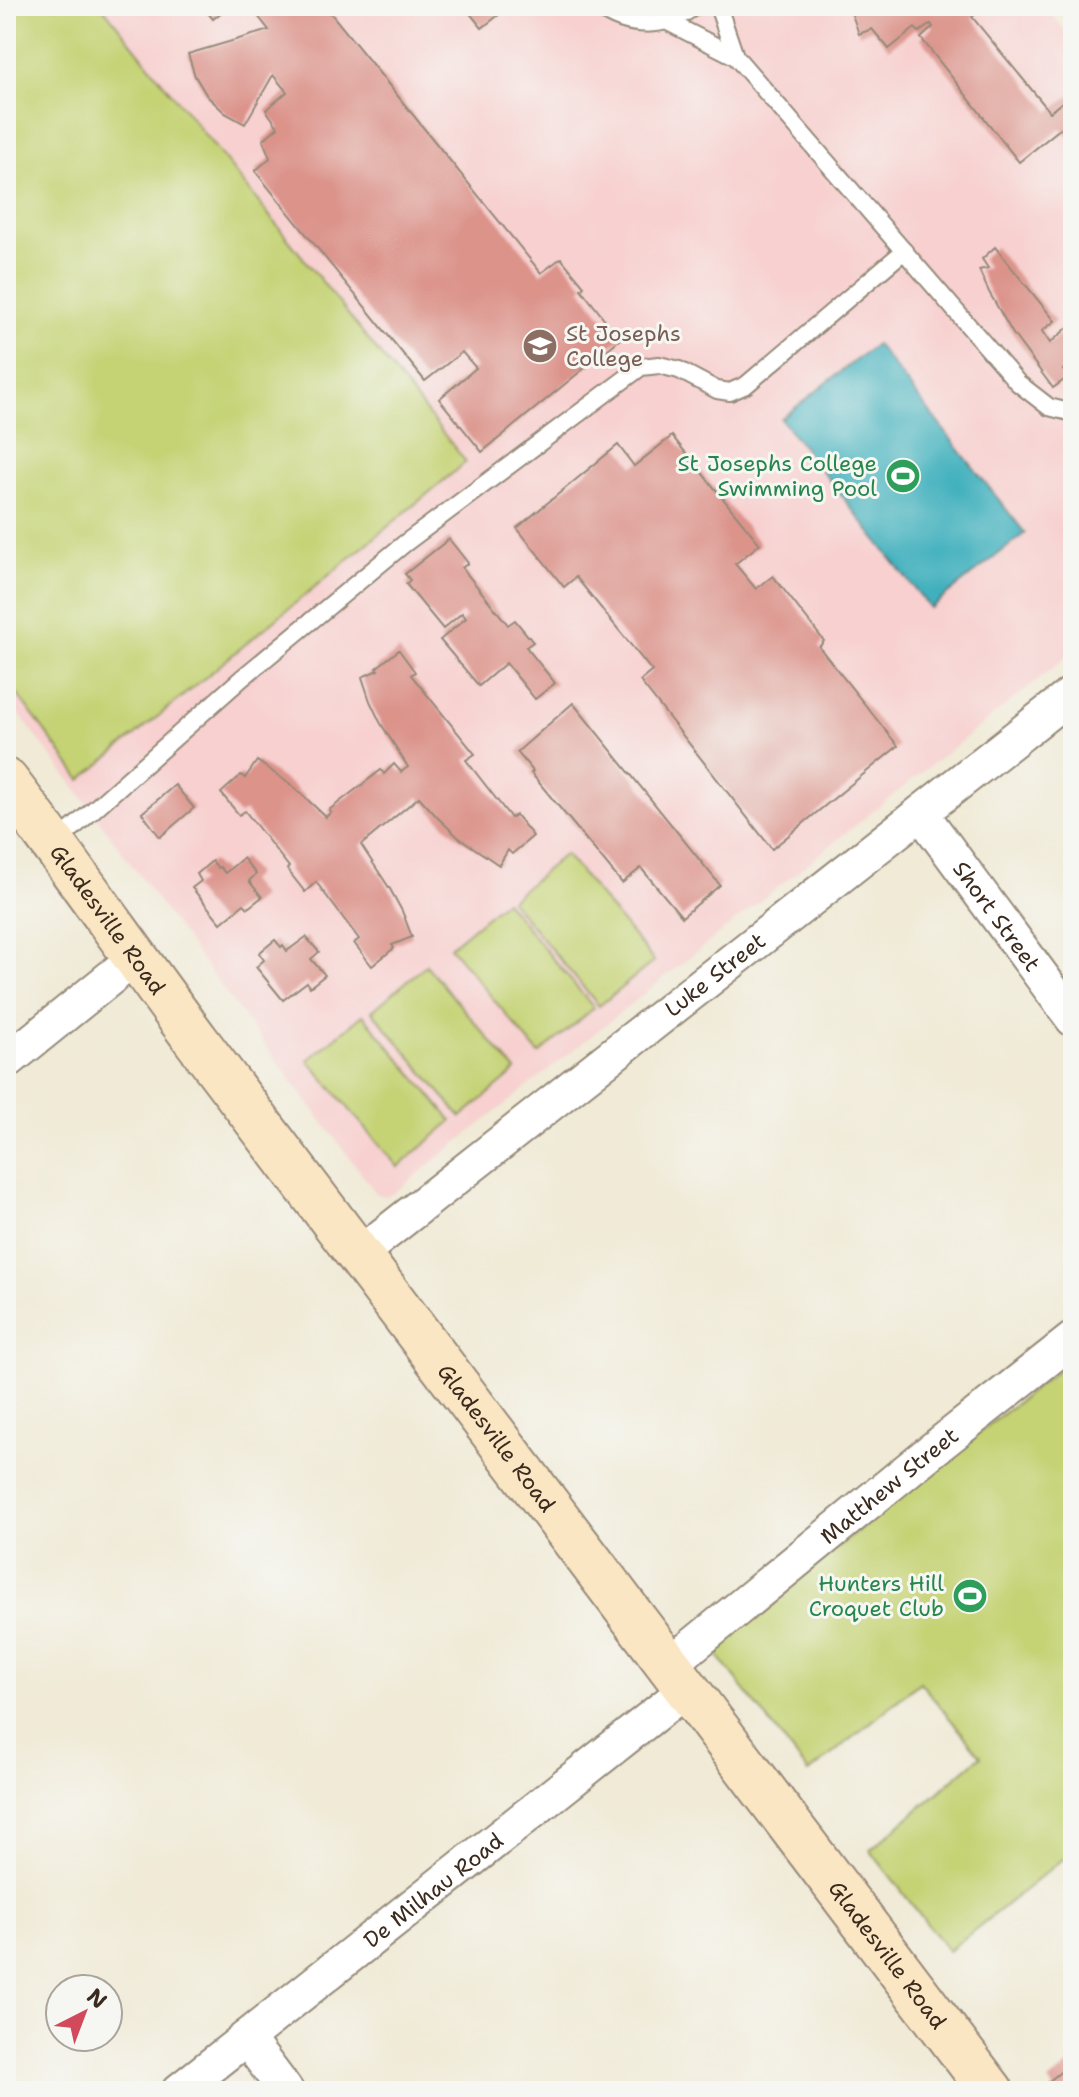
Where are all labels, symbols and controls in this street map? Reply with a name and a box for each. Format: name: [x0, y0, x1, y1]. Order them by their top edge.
place label: St Josephs College: [566, 319, 681, 373]
school or university icon: St Josephs College: [521, 327, 559, 365]
place label: St Josephs College Swimming Pool: [677, 449, 877, 503]
sports icon: St Josephs College Swimming Pool: [884, 457, 922, 495]
street label: Gladesville Road: [43, 839, 172, 1001]
street label: Short Street: [946, 855, 1047, 977]
street label: Luke Street: [659, 926, 772, 1023]
street label: Gladesville Road: [431, 1358, 562, 1518]
street label: Matthew Street: [814, 1421, 964, 1551]
place label: Hunters Hill Croquet Club: [809, 1569, 944, 1623]
sports icon: Hunters Hill Croquet Club: [951, 1577, 989, 1615]
street label: De Milhau Road: [358, 1826, 509, 1955]
street label: Gladesville Road: [822, 1875, 953, 2035]
north arrow: [44, 1973, 124, 2053]
text: N: [81, 1982, 113, 2015]

